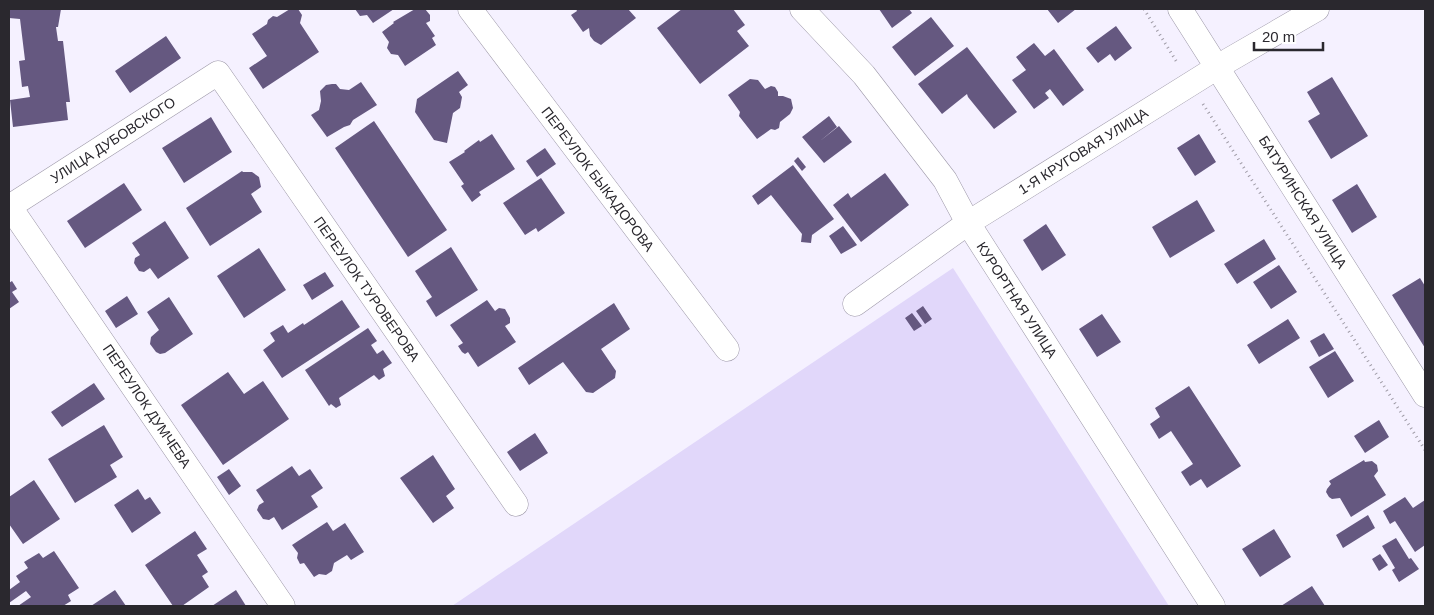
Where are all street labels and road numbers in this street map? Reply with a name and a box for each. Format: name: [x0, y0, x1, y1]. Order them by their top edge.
street label: УЛИЦА ДУБОВСКОГО: [48, 94, 178, 186]
street label: ПЕРЕУЛОК БЫКАДОРОВА: [538, 104, 658, 255]
street label: 1-Я КРУГОВАЯ УЛИЦА: [1015, 104, 1151, 197]
street label: БАТУРИНСКАЯ УЛИЦА: [1256, 133, 1351, 272]
street label: ПЕРЕУЛОК ТУРОВЕРОВА: [311, 214, 423, 365]
street label: КУРОРТНАЯ УЛИЦА: [973, 239, 1061, 362]
street label: ПЕРЕУЛОК ДУМЧЕВА: [100, 341, 195, 471]

